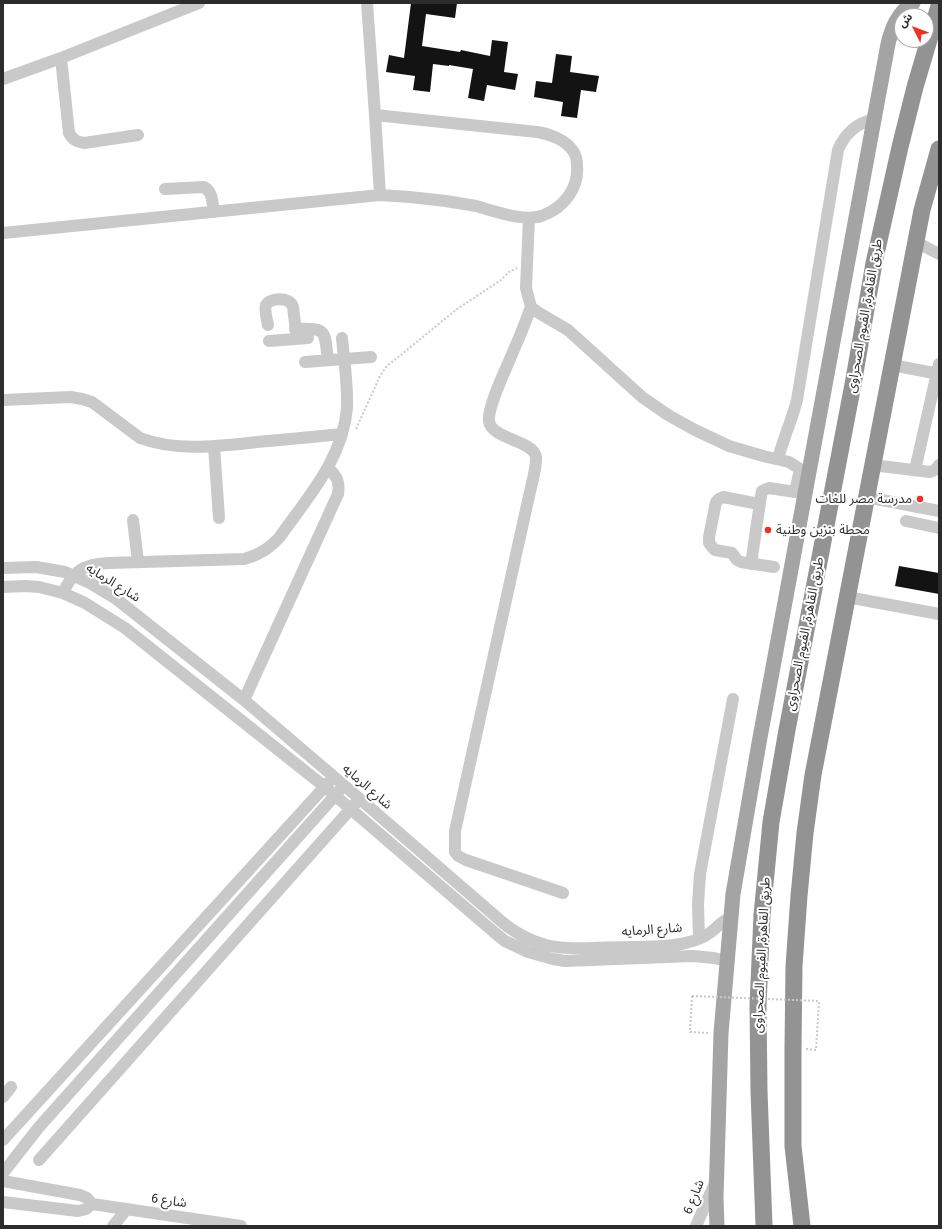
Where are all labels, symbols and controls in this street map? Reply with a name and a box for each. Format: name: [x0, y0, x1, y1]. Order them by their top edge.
north arrow: [894, 8, 934, 48]
text: ش: [896, 10, 915, 30]
street label: طريق القاهرة, الفيوم الصحراوى: [844, 238, 886, 394]
place label: مدرسة مصر للغات: [815, 491, 912, 507]
marker: مدرسة مصر للغات: [915, 494, 925, 504]
place label: محطة بنزين وطنية: [776, 522, 870, 538]
marker: محطة بنزين وطنية: [763, 525, 773, 535]
street label: طريق القاهرة, الفيوم الصحراوى: [782, 556, 828, 712]
street label: شارع الرمايه: [83, 560, 143, 606]
street label: شارع الرمايه: [339, 761, 395, 813]
street label: طريق القاهرة, الفيوم الصحراوى: [750, 877, 774, 1033]
street label: شارع الرمايه: [621, 920, 683, 940]
street label: شارع 6: [680, 1178, 708, 1216]
street label: شارع 6: [150, 1191, 188, 1211]

